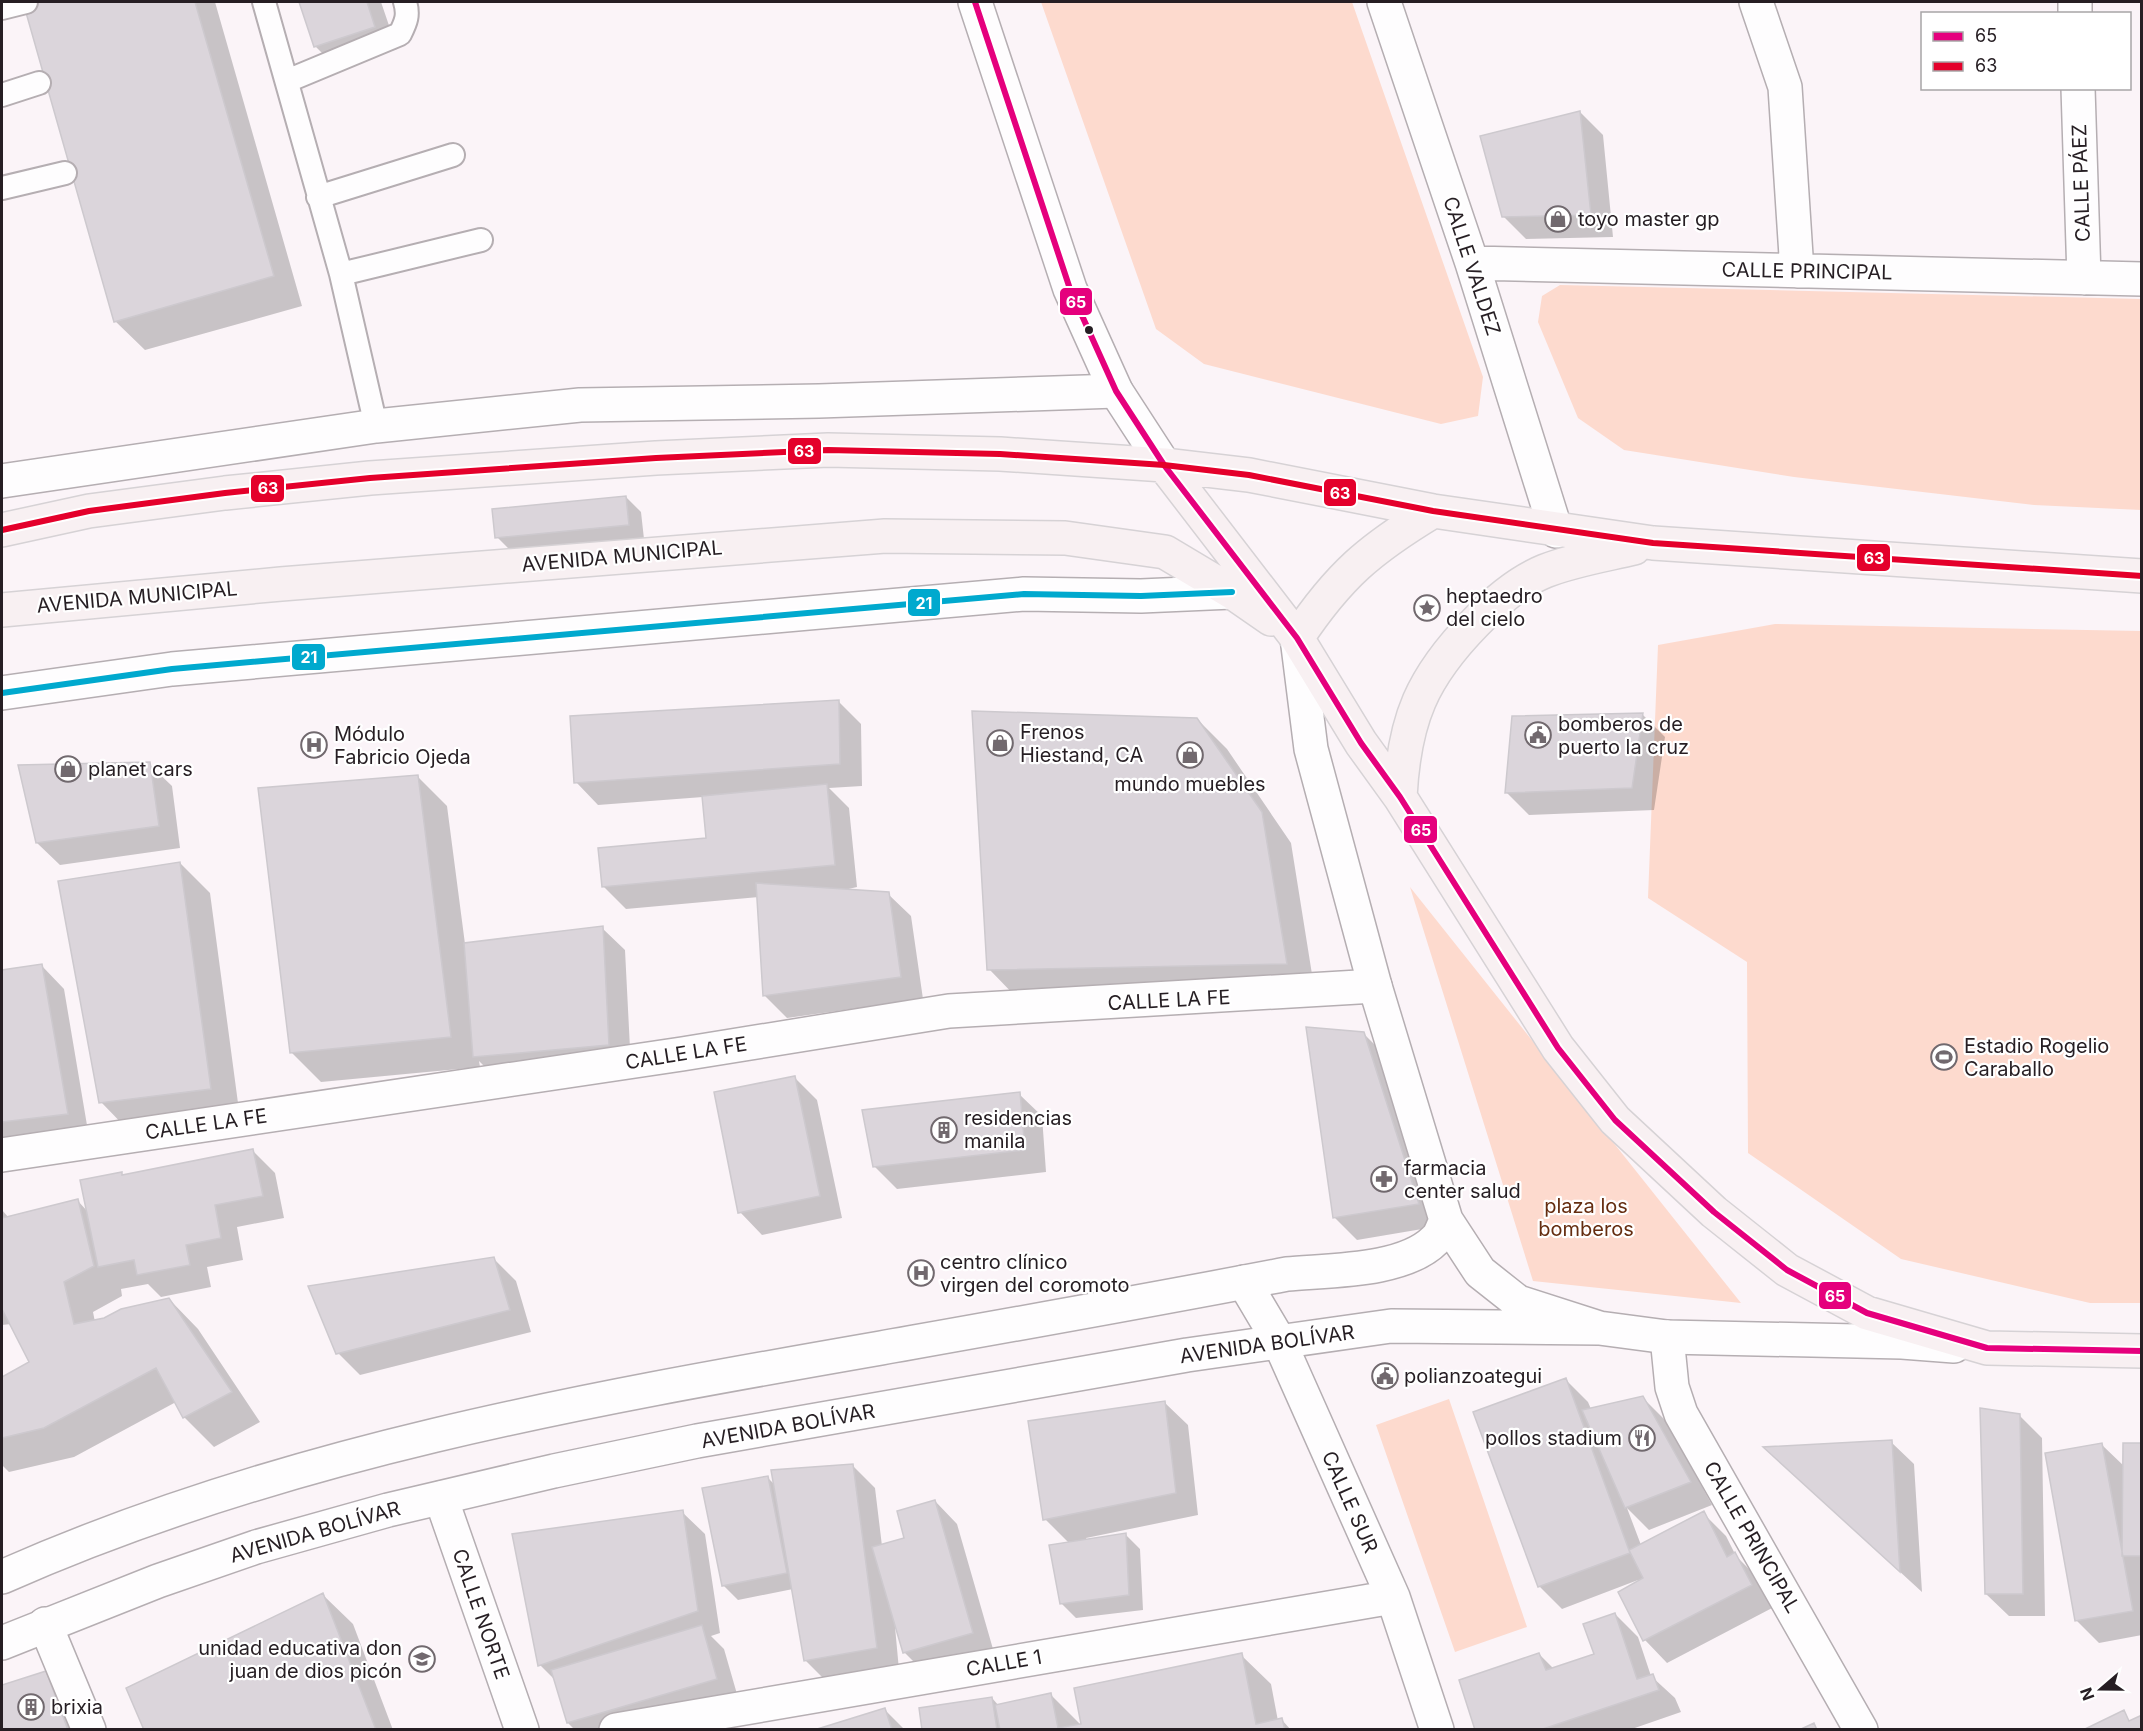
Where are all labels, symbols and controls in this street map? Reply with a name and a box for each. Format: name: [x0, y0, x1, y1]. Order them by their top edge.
legend: [1921, 12, 2131, 90]
text: 65: [1975, 25, 1997, 46]
text: 63: [1975, 55, 1997, 76]
street label: CALLE PÁEZ: [2066, 124, 2095, 242]
street label: CALLE VALDEZ: [1438, 193, 1506, 339]
shop icon: toyo master gp: [1543, 204, 1573, 234]
place label: toyo master gp: [1578, 207, 1719, 231]
street label: CALLE PRINCIPAL: [1721, 258, 1893, 284]
line badge: 65: [1059, 287, 1093, 316]
text: 65: [1066, 292, 1086, 312]
unlabelled marker: [1083, 324, 1095, 336]
line badge: 63: [787, 437, 822, 465]
text: 63: [794, 441, 814, 461]
line badge: 63: [250, 474, 285, 503]
text: 63: [258, 478, 278, 498]
line badge: 63: [1323, 478, 1357, 507]
text: 63: [1330, 483, 1350, 503]
street label: AVENIDA MUNICIPAL: [521, 535, 723, 577]
line badge: 63: [1856, 543, 1891, 572]
text: 63: [1864, 548, 1884, 568]
street label: AVENIDA MUNICIPAL: [36, 576, 238, 618]
place label: heptaedro del cielo: [1446, 584, 1543, 631]
line badge: 21: [907, 588, 941, 617]
text: 21: [916, 593, 932, 613]
place icon: heptaedro del cielo: [1412, 593, 1442, 623]
line badge: 21: [291, 643, 326, 671]
text: 21: [301, 647, 317, 667]
place label: bomberos de puerto la cruz: [1558, 712, 1689, 759]
place label: Frenos Hiestand, CA: [1020, 720, 1143, 767]
public building icon: bomberos de puerto la cruz: [1523, 720, 1553, 750]
place label: Módulo Fabricio Ojeda: [334, 722, 471, 769]
shop icon: Frenos Hiestand, CA: [985, 728, 1015, 758]
hospital icon: Módulo Fabricio Ojeda: [299, 730, 329, 760]
shop icon: mundo muebles: [1175, 740, 1205, 770]
shop icon: planet cars: [53, 754, 83, 784]
place label: planet cars: [88, 757, 193, 781]
place label: mundo muebles: [1114, 772, 1266, 796]
line badge: 65: [1403, 815, 1438, 844]
text: 65: [1411, 820, 1431, 840]
street label: CALLE LA FE: [1107, 985, 1231, 1015]
street label: CALLE LA FE: [623, 1032, 749, 1074]
place label: Estadio Rogelio Caraballo: [1964, 1034, 2109, 1081]
sports icon: Estadio Rogelio Caraballo: [1929, 1042, 1959, 1072]
street label: CALLE LA FE: [144, 1104, 268, 1144]
place label: residencias manila: [964, 1106, 1072, 1153]
building icon: residencias manila: [929, 1115, 959, 1145]
place label: farmacia center salud: [1404, 1156, 1521, 1203]
pharmacy icon: farmacia center salud: [1369, 1164, 1399, 1194]
park label: plaza los bomberos: [1538, 1194, 1634, 1241]
place label: centro clínico virgen del coromoto: [940, 1250, 1129, 1297]
hospital icon: centro clínico virgen del coromoto: [906, 1258, 936, 1288]
line badge: 65: [1818, 1281, 1852, 1310]
text: 65: [1825, 1286, 1845, 1306]
street label: AVENIDA BOLÍVAR: [1178, 1319, 1356, 1368]
public building icon: polianzoategui: [1370, 1361, 1400, 1391]
place label: polianzoategui: [1404, 1364, 1542, 1388]
street label: AVENIDA BOLÍVAR: [699, 1398, 877, 1453]
restaurant icon: pollos stadium: [1627, 1423, 1657, 1453]
place label: pollos stadium: [1485, 1426, 1622, 1450]
street label: CALLE SUR: [1317, 1447, 1383, 1557]
street label: CALLE PRINCIPAL: [1699, 1457, 1805, 1617]
street label: AVENIDA BOLÍVAR: [227, 1495, 403, 1568]
street label: CALLE NORTE: [447, 1546, 515, 1682]
place label: unidad educativa don juan de dios picón: [198, 1636, 402, 1683]
school or university icon: unidad educativa don juan de dios picón: [407, 1644, 437, 1674]
street label: CALLE 1: [964, 1645, 1044, 1681]
north arrow: [2071, 1659, 2131, 1719]
text: N: [2075, 1685, 2098, 1703]
building icon: brixia: [16, 1692, 46, 1722]
place label: brixia: [51, 1695, 103, 1719]

